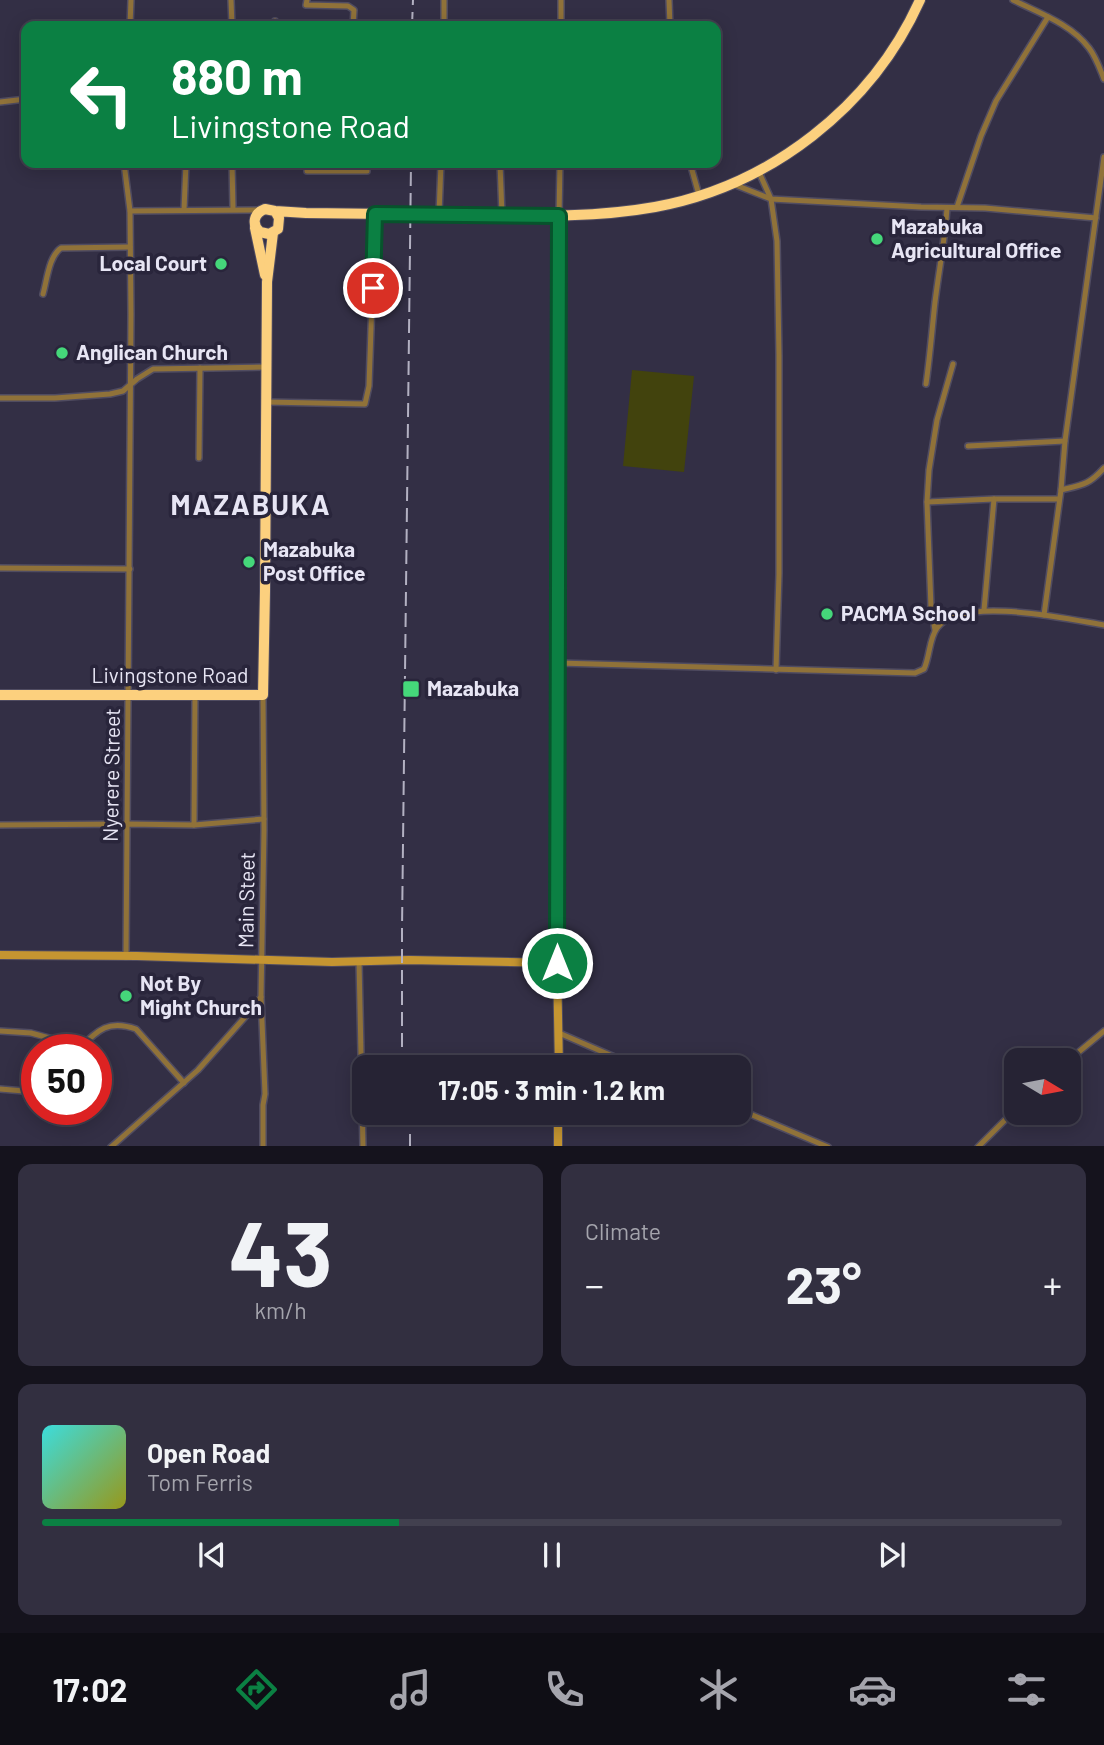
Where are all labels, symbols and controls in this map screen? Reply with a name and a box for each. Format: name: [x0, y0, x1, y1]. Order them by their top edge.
text: 880 m: [171, 46, 303, 105]
icon: left: [56, 49, 147, 140]
text: Livingstone Road: [171, 106, 410, 144]
place label: Mazabuka Agricultural Office: [891, 213, 1061, 262]
marker: Mazabuka Agricultural Office: [869, 231, 885, 247]
place label: Local Court: [100, 250, 207, 275]
marker: Local Court: [213, 256, 229, 272]
pin: [343, 258, 403, 318]
icon: arrive: [354, 269, 392, 307]
place label: Anglican Church: [76, 339, 228, 364]
marker: Anglican Church: [54, 345, 70, 361]
district label: MAZABUKA: [170, 487, 332, 521]
place label: Mazabuka Post Office: [263, 536, 365, 585]
marker: Mazabuka Post Office: [241, 554, 257, 570]
place label: PACMA School: [841, 600, 976, 625]
marker: PACMA School: [819, 606, 835, 622]
street label: Livingstone Road: [92, 662, 248, 687]
place label: Mazabuka: [427, 675, 519, 700]
marker: Mazabuka: [401, 679, 421, 699]
street label: Nyerere Street: [97, 708, 124, 842]
street label: Main Steet: [232, 852, 259, 948]
position arrow: [520, 926, 594, 1000]
place label: Not By Might Church: [140, 970, 262, 1019]
marker: Not By Might Church: [118, 988, 134, 1004]
speed limit sign: 50: [21, 1034, 112, 1125]
north arrow: [1004, 1048, 1082, 1125]
map controls: [1004, 1048, 1081, 1125]
text: 17:05 · 3 min · 1.2 km: [438, 1074, 665, 1105]
text: 43: [228, 1196, 333, 1305]
text: Climate: [585, 1217, 661, 1245]
text: 23°: [785, 1252, 862, 1314]
text: −: [585, 1261, 604, 1307]
text: +: [1043, 1261, 1062, 1307]
text: km/h: [254, 1296, 307, 1324]
text: Open Road: [147, 1437, 270, 1468]
text: Tom Ferris: [147, 1468, 253, 1496]
icon: previous: [193, 1536, 231, 1574]
icon: pause: [533, 1536, 571, 1574]
icon: next: [873, 1536, 911, 1574]
icon: directions: [232, 1665, 281, 1714]
icon: music: [386, 1665, 435, 1714]
icon: phone: [540, 1665, 589, 1714]
icon: climate: [694, 1665, 743, 1714]
icon: car: [848, 1665, 897, 1714]
icon: filters: [1002, 1665, 1051, 1714]
text: 17:02: [52, 1670, 128, 1708]

